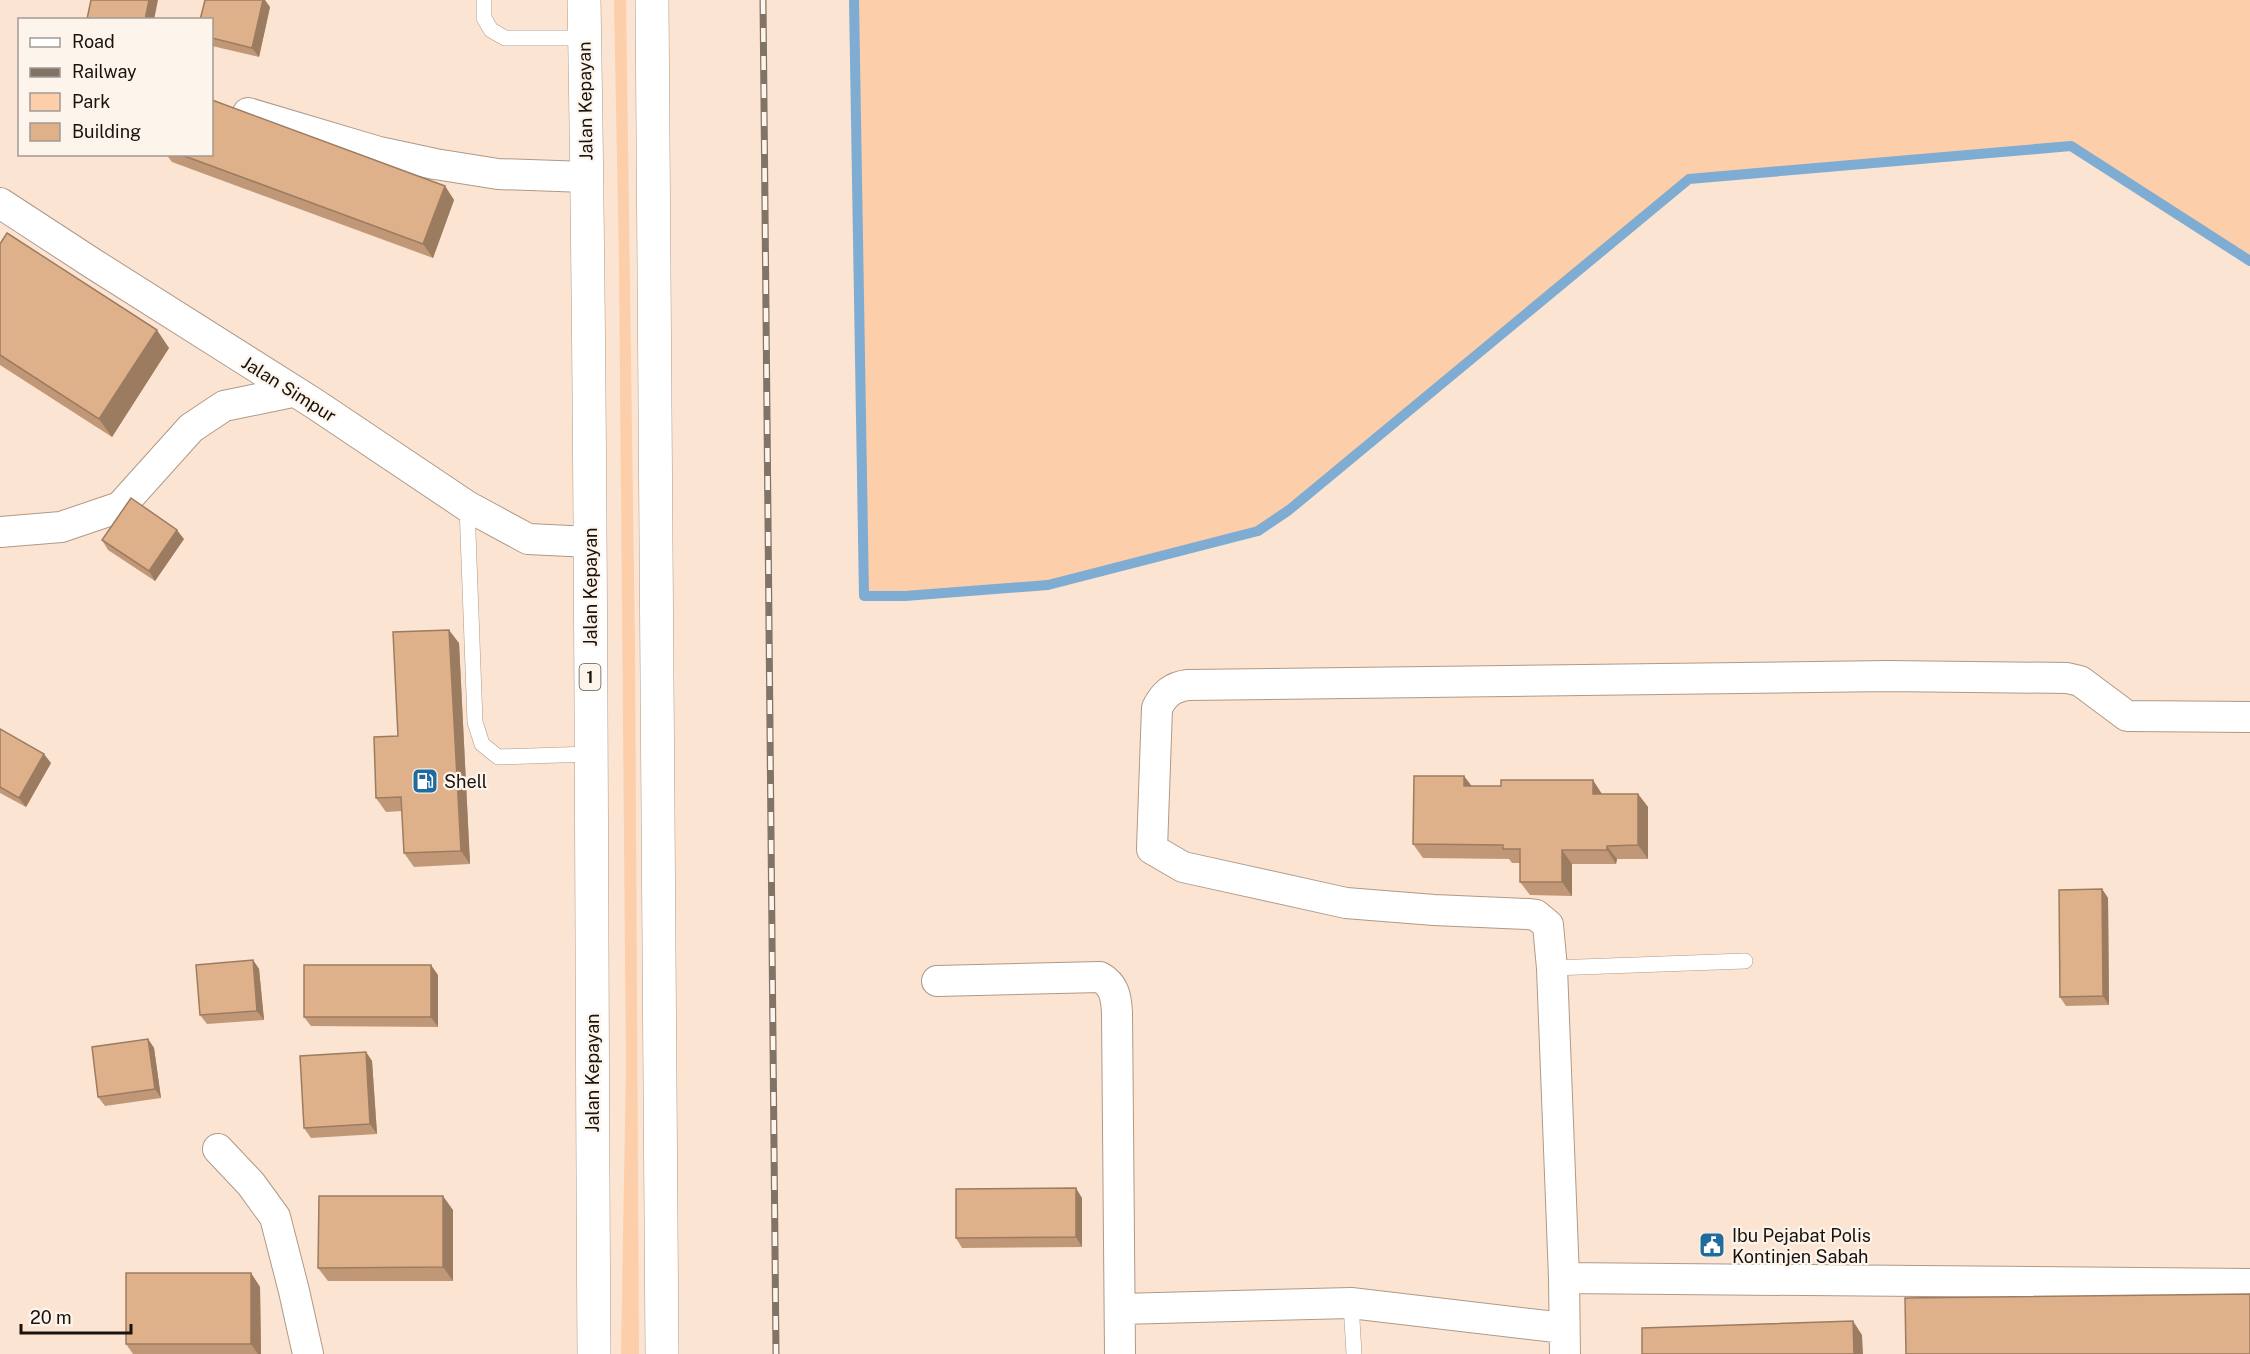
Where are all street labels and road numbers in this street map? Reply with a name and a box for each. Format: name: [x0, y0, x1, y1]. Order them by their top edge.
street label: Jalan Kepayan: [573, 41, 597, 161]
street label: Jalan Simpur: [238, 352, 340, 426]
street label: Jalan Kepayan: [580, 528, 601, 647]
road number: 1: [580, 664, 600, 690]
street label: Jalan Kepayan: [582, 1014, 603, 1133]

